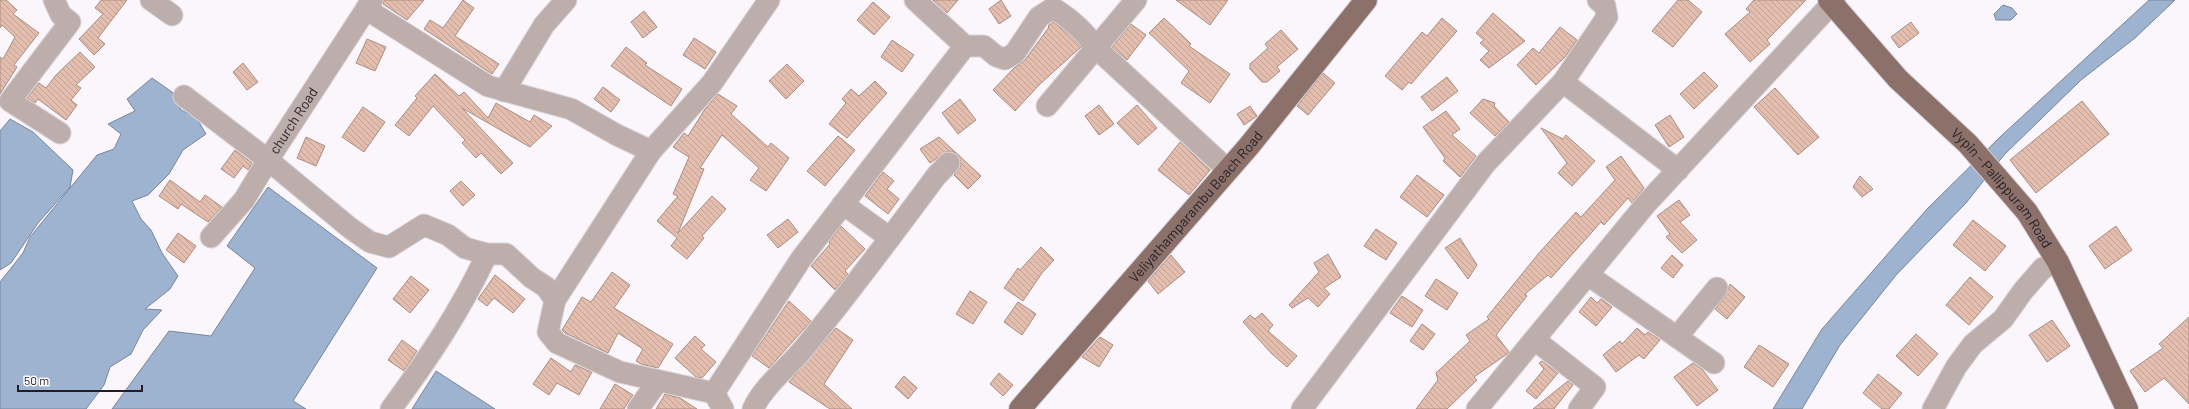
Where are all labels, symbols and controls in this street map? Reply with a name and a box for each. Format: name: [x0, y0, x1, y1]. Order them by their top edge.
street label: church Road: [265, 84, 321, 157]
street label: Vypin - Pallippuram Road: [1948, 124, 2056, 251]
street label: Veliyathamparambu Beach Road: [1125, 127, 1266, 286]
scale bar: [18, 367, 142, 393]
text: 50 m: [24, 373, 49, 387]

